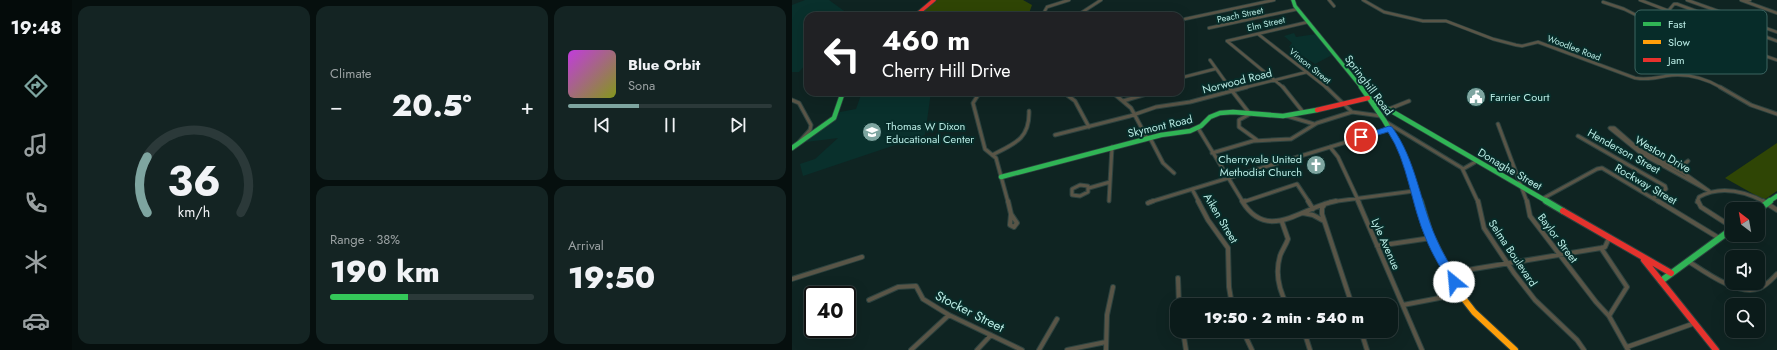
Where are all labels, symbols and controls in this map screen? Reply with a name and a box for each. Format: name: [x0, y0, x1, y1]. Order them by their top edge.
street label: Peach Street: [1216, 3, 1265, 26]
legend: [1635, 10, 1767, 74]
street label: Elm Street: [1246, 13, 1287, 34]
text: 19:48: [11, 15, 61, 41]
text: Fast: [1668, 16, 1686, 32]
text: 460 m: [882, 20, 970, 61]
icon: left: [816, 28, 868, 80]
street label: Woodlee Road: [1545, 31, 1603, 64]
text: Slow: [1668, 34, 1690, 50]
street label: Vinson Street: [1287, 45, 1335, 87]
street label: Springhill Road: [1341, 52, 1397, 118]
text: Jam: [1666, 52, 1685, 68]
text: Blue Orbit: [628, 54, 700, 76]
text: Cherry Hill Drive: [882, 58, 1011, 84]
text: Climate: [330, 64, 371, 83]
street label: Norwood Road: [1200, 65, 1274, 97]
icon: directions: [22, 72, 50, 100]
text: Sona: [628, 76, 655, 95]
text: 20.5°: [392, 84, 472, 127]
public building icon: Farrier Court: [1465, 86, 1487, 108]
place label: Farrier Court: [1490, 89, 1550, 105]
text: −: [330, 90, 343, 122]
text: +: [520, 90, 534, 122]
street label: Skymont Road: [1126, 111, 1194, 141]
icon: previous: [591, 114, 613, 136]
icon: pause: [659, 114, 681, 136]
icon: next: [727, 114, 749, 136]
place label: Thomas W Dixon Educational Center: [886, 118, 974, 147]
pin: [1344, 120, 1378, 154]
school or university icon: Thomas W Dixon Educational Center: [861, 121, 883, 143]
street label: Henderson Street: [1585, 124, 1664, 178]
icon: arrive: [1350, 126, 1372, 148]
icon: music: [22, 131, 50, 159]
street label: Weston Drive: [1632, 131, 1694, 177]
street label: Donaghe Street: [1475, 144, 1545, 194]
text: 36: [167, 151, 221, 212]
place label: Cherryvale United Methodist Church: [1218, 151, 1302, 180]
church icon: Cherryvale United Methodist Church: [1305, 154, 1327, 176]
street label: Rockway Street: [1612, 160, 1680, 208]
icon: phone: [22, 189, 50, 217]
street label: Aiken Street: [1200, 190, 1242, 246]
text: km/h: [178, 202, 210, 222]
north arrow: [1725, 202, 1765, 242]
map controls: [1725, 202, 1765, 338]
street label: Baylor Street: [1534, 210, 1582, 266]
street label: Lyle Avenue: [1368, 216, 1405, 273]
street label: Selma Boulevard: [1485, 216, 1541, 290]
text: Range · 38%: [330, 230, 400, 249]
text: Arrival: [568, 236, 604, 255]
icon: climate: [22, 248, 50, 276]
text: 190 km: [330, 250, 440, 293]
button: sound: [1725, 250, 1765, 290]
text: 19:50: [568, 256, 655, 299]
position arrow: [1433, 261, 1475, 303]
speed limit sign: 40: [804, 286, 856, 338]
street label: Stocker Street: [932, 286, 1008, 337]
button: search: [1725, 298, 1765, 338]
icon: car: [22, 307, 50, 335]
text: 19:50 · 2 min · 540 m: [1204, 307, 1364, 329]

